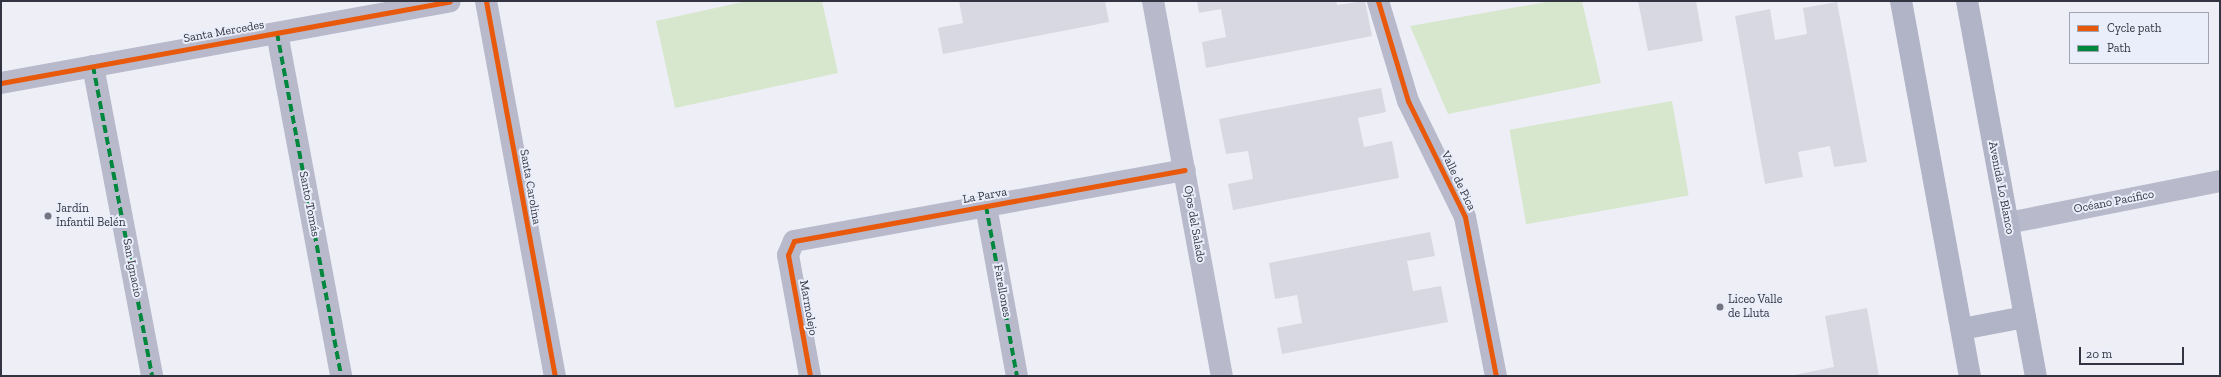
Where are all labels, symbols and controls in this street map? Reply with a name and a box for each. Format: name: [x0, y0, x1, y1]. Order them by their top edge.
legend: [2069, 12, 2209, 64]
street label: Santa Mercedes: [183, 18, 265, 46]
text: Cycle path: [2107, 21, 2161, 35]
text: Path: [2107, 41, 2131, 55]
street label: Avenida Lo Blanco: [1985, 140, 2017, 236]
street label: Santa Carolina: [516, 148, 544, 226]
street label: Valle de Pica: [1437, 149, 1479, 213]
street label: Santo Tomás: [296, 170, 322, 238]
street label: Ojos del Salado: [1180, 184, 1208, 264]
street label: La Parva: [962, 185, 1008, 207]
street label: Océano Pacífico: [2073, 187, 2155, 217]
place label: Jardín Infantil Belén: [56, 202, 126, 230]
marker: Jardín Infantil Belén: [43, 211, 53, 221]
street label: San Ignacio: [119, 237, 145, 299]
street label: Farellones: [990, 263, 1014, 319]
street label: Marmolejo: [796, 279, 820, 337]
place label: Liceo Valle de Lluta: [1728, 293, 1783, 321]
marker: Liceo Valle de Lluta: [1715, 302, 1725, 312]
scale bar: [2081, 339, 2186, 365]
text: 20 m: [2086, 347, 2112, 361]

